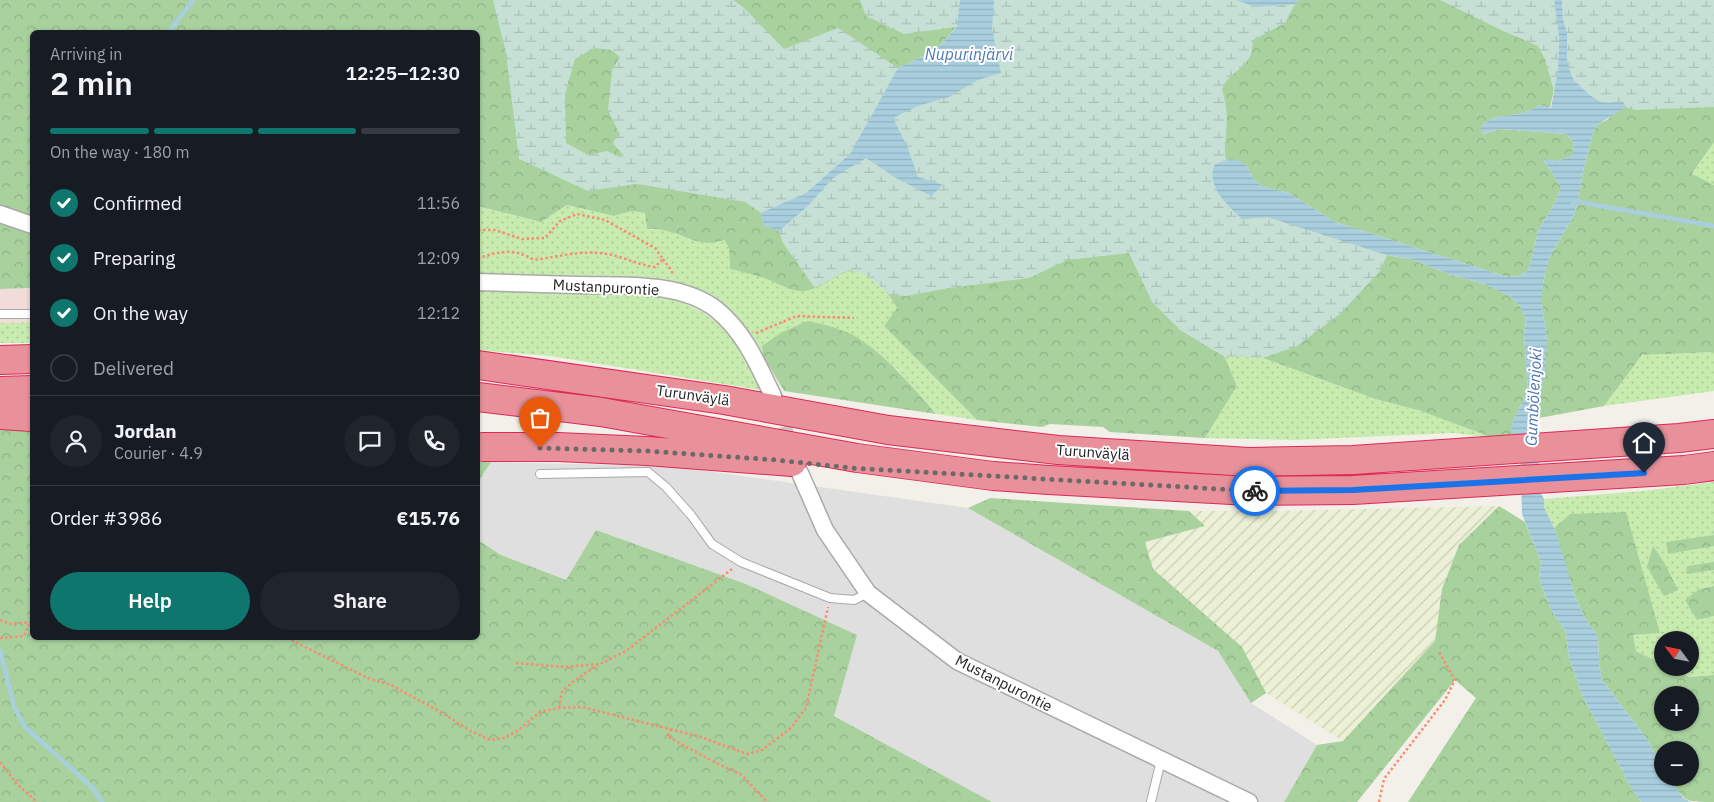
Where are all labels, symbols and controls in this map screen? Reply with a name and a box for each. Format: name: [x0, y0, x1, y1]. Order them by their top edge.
text: Arriving in: [50, 44, 122, 64]
water label: Nupurinjärvi: [925, 44, 1014, 64]
text: 12:25–12:30: [346, 61, 460, 85]
text: 2 min: [50, 62, 133, 104]
text: On the way · 180 m: [50, 142, 189, 162]
icon: check: [50, 189, 78, 217]
text: Confirmed: [93, 191, 182, 215]
text: 11:56: [417, 193, 460, 213]
icon: check: [50, 244, 78, 272]
text: Preparing: [93, 246, 175, 270]
text: 12:09: [417, 248, 460, 268]
street label: Mustanpurontie: [552, 275, 660, 299]
icon: check: [50, 299, 78, 327]
text: On the way: [93, 301, 188, 325]
text: 12:12: [417, 303, 460, 323]
water label: Gumbölenjoki: [1520, 347, 1546, 446]
text: Delivered: [93, 356, 174, 380]
street label: Turunväylä: [655, 380, 731, 410]
pin: [519, 397, 561, 448]
icon: bag: [526, 404, 554, 432]
button: person: [50, 415, 102, 467]
button: chat: [344, 415, 396, 467]
button: phone: [408, 415, 460, 467]
text: Jordan: [114, 419, 177, 443]
pin: [1623, 422, 1665, 473]
icon: home: [1630, 429, 1658, 457]
street label: Turunväylä: [1056, 440, 1130, 464]
text: Courier · 4.9: [114, 443, 203, 463]
courier: [1230, 466, 1280, 516]
icon: bike: [1241, 477, 1269, 505]
text: Order #3986: [50, 506, 162, 530]
text: €15.76: [397, 506, 460, 530]
button: Help: [50, 572, 250, 630]
button: Share: [260, 572, 460, 630]
north arrow: [1654, 631, 1699, 676]
map controls: [1654, 631, 1699, 786]
street label: Mustanpurontie: [952, 650, 1056, 716]
button: +: [1654, 686, 1699, 731]
button: −: [1654, 741, 1699, 786]

